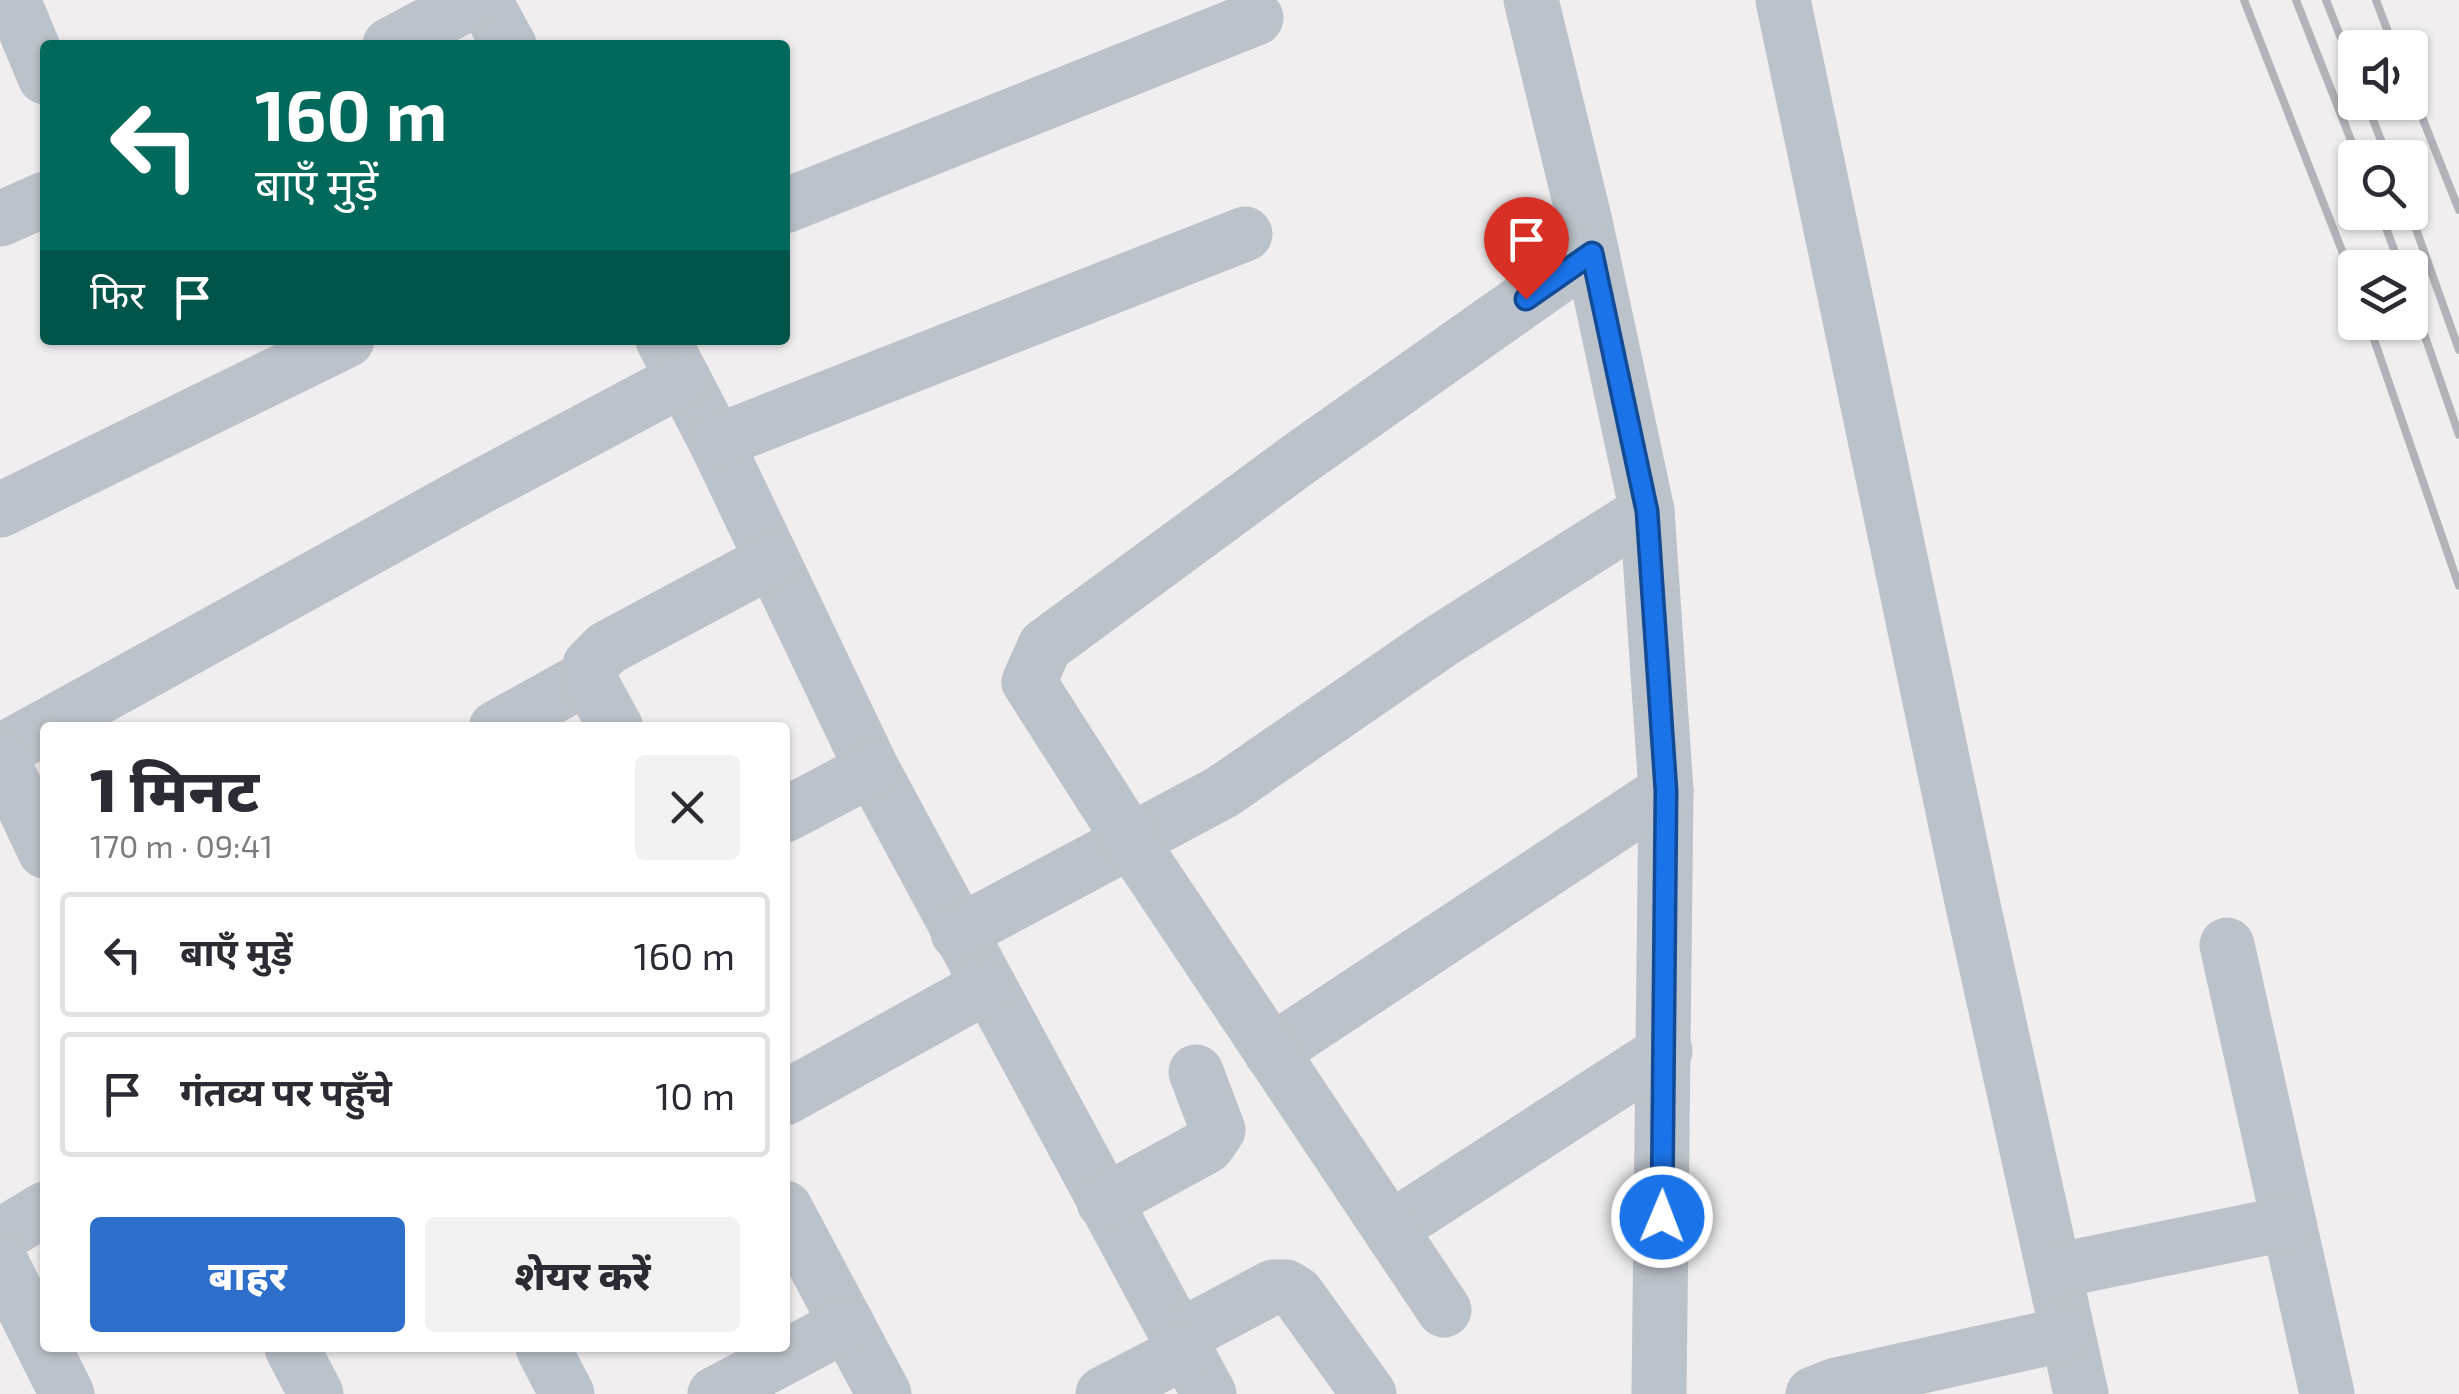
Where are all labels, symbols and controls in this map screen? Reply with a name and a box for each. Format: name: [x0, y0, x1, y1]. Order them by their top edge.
map controls: [2338, 30, 2428, 340]
button: sound: [2338, 30, 2428, 120]
text: 160 m: [255, 71, 448, 155]
icon: left: [90, 80, 220, 210]
button: search: [2338, 140, 2428, 230]
text: बाएँ मुड़ें: [255, 156, 378, 210]
pin: [1484, 197, 1569, 300]
icon: arrive: [1499, 212, 1554, 267]
button: layers: [2338, 250, 2428, 340]
icon: arrive: [165, 270, 220, 325]
text: फिर: [90, 271, 145, 317]
text: 1 मिनट: [90, 752, 259, 824]
button: close: [635, 755, 740, 860]
text: 170 m · 09:41: [90, 826, 273, 864]
icon: left: [95, 927, 150, 982]
text: बाएँ मुड़ें: [180, 928, 292, 974]
text: 160 m: [633, 932, 735, 978]
icon: arrive: [95, 1067, 150, 1122]
text: गंतव्य पर पहुँचे: [180, 1068, 392, 1114]
text: 10 m: [655, 1072, 735, 1118]
position arrow: [1610, 1165, 1714, 1269]
button: बाहर: [90, 1217, 405, 1332]
button: शेयर करें: [425, 1217, 740, 1332]

